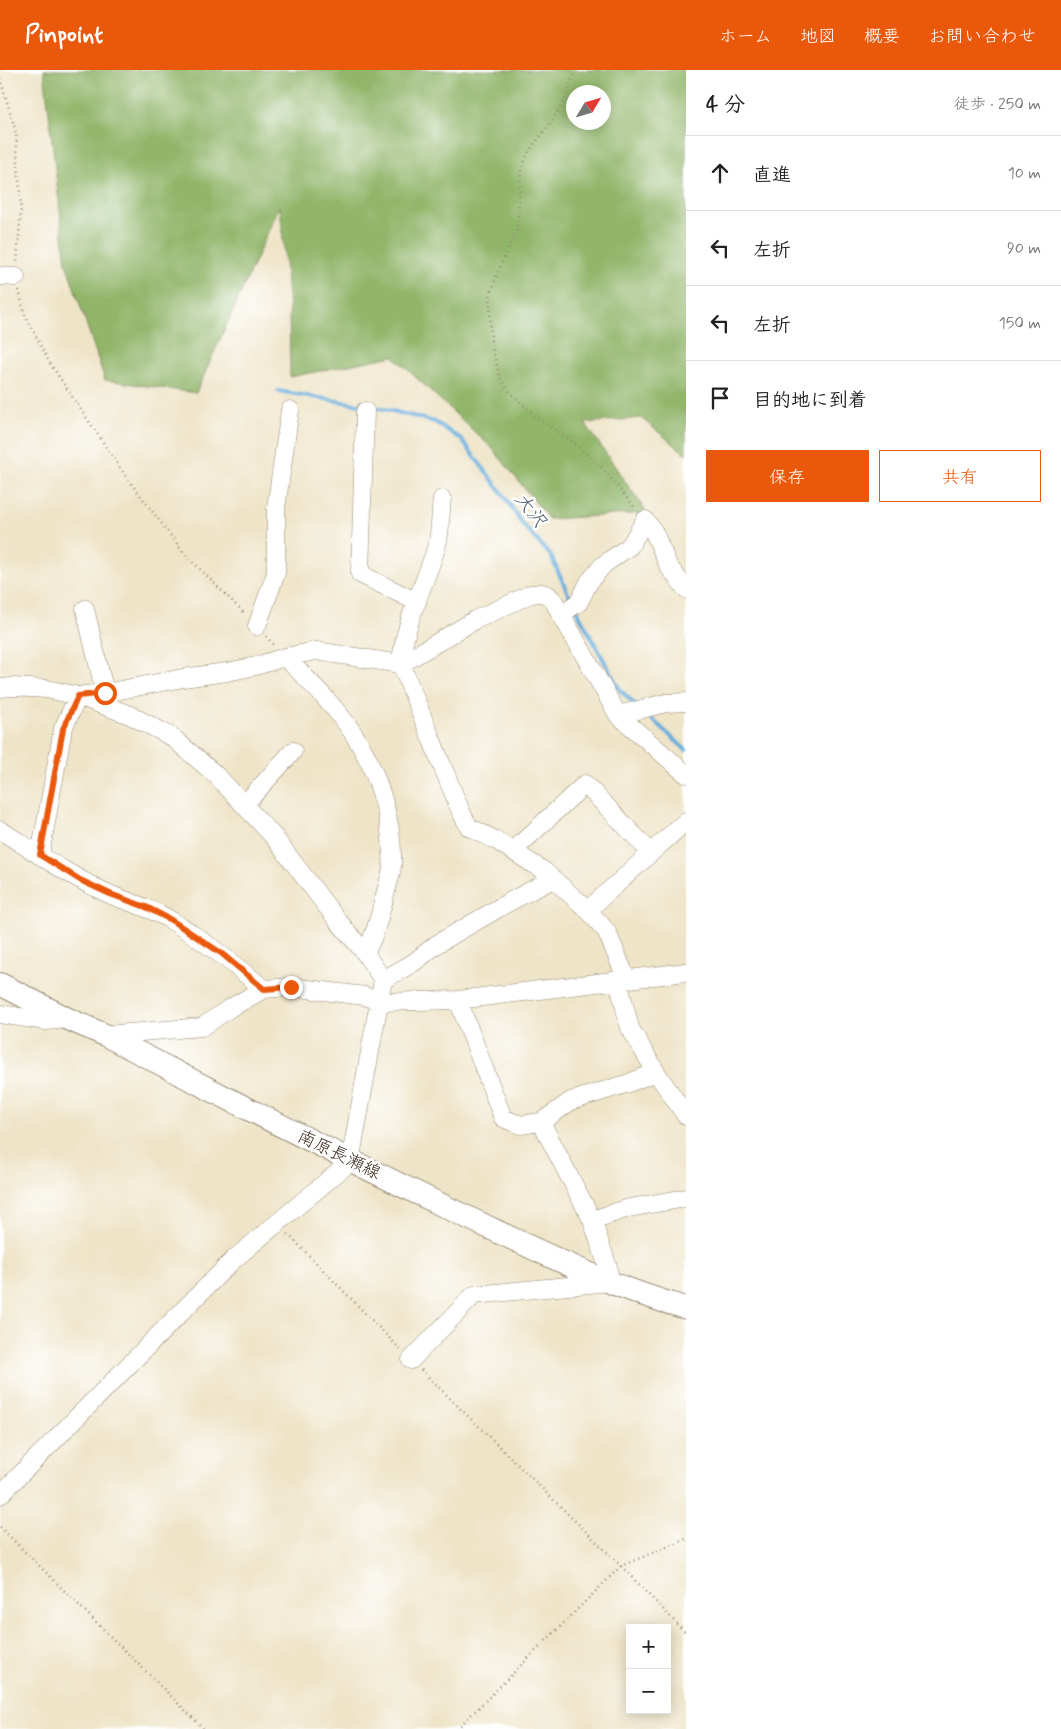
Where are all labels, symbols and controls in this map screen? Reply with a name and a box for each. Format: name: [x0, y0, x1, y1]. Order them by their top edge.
text: Pinpoint: [25, 20, 103, 51]
text: ホーム: [719, 25, 772, 49]
text: 地図: [800, 25, 836, 49]
text: 概要: [864, 25, 900, 49]
text: お問い合わせ: [928, 25, 1036, 49]
north arrow: [566, 85, 611, 130]
text: 4 分: [706, 91, 745, 119]
text: 徒歩 · 250 m: [954, 94, 1041, 115]
icon: ahead: [706, 159, 734, 187]
text: 直進: [753, 163, 791, 188]
text: 10 m: [1008, 163, 1041, 184]
icon: left: [706, 234, 734, 262]
text: 左折: [753, 238, 791, 263]
text: 90 m: [1007, 238, 1041, 259]
icon: left: [706, 309, 734, 337]
text: 左折: [753, 313, 791, 338]
text: 150 m: [999, 313, 1041, 334]
icon: arrive: [706, 384, 734, 412]
text: 目的地に到着: [753, 388, 867, 413]
button: 保存: [706, 450, 869, 502]
button: 共有: [879, 450, 1041, 502]
water label: 大沢: [508, 487, 552, 533]
route start: [94, 682, 117, 705]
route end: [280, 976, 303, 999]
street label: 南原長瀬線: [293, 1124, 385, 1186]
map controls: [626, 1624, 671, 1714]
button: +: [626, 1624, 671, 1669]
button: −: [626, 1669, 671, 1714]

